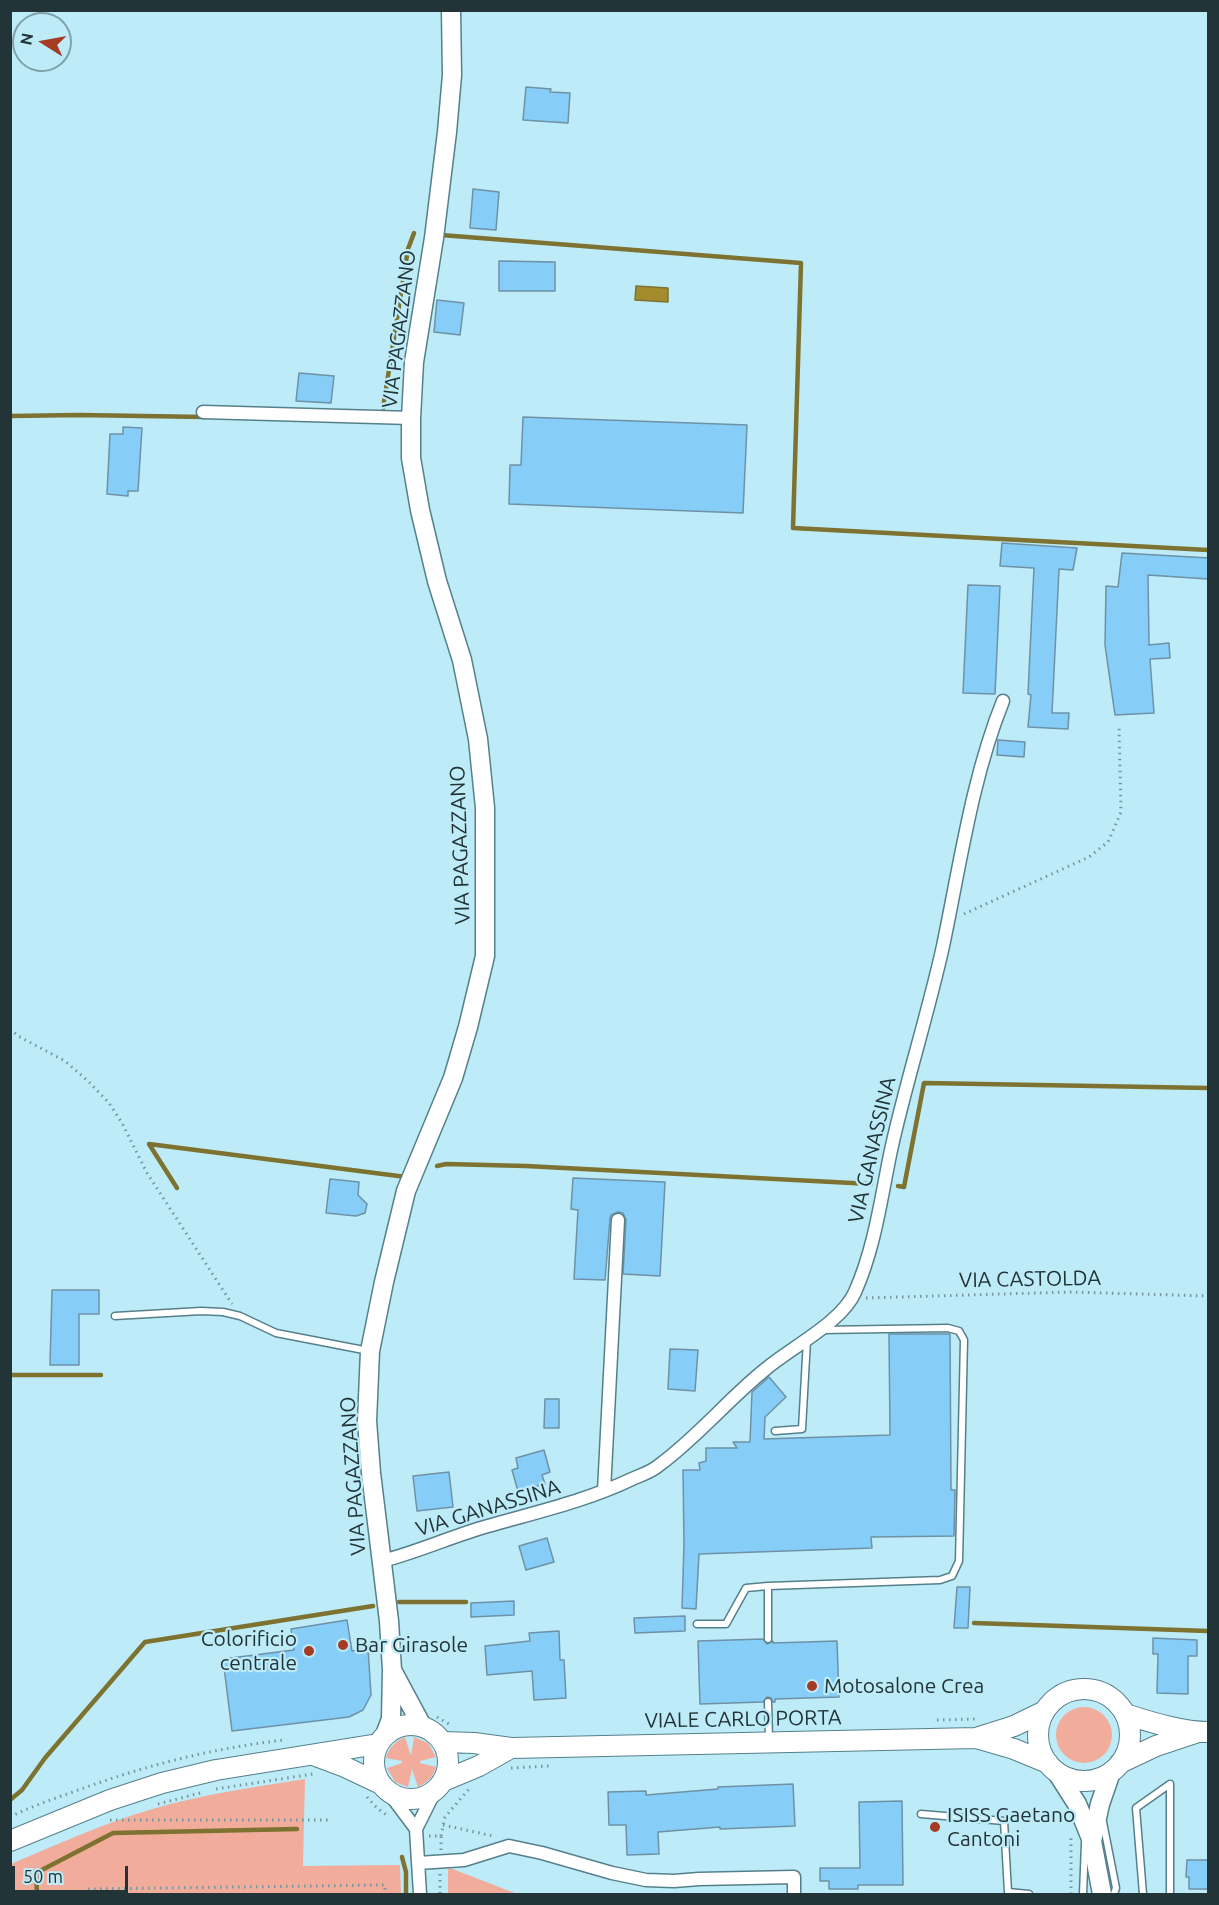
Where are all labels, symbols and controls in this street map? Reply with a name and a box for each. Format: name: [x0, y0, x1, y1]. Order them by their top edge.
north arrow: [12, 12, 72, 72]
text: N: [16, 31, 36, 47]
street label: VIA PAGAZZANO: [377, 248, 421, 410]
street label: VIA PAGAZZANO: [445, 765, 475, 925]
street label: VIA GANASSINA: [843, 1074, 901, 1226]
street label: VIA CASTOLDA: [959, 1265, 1101, 1293]
street label: VIA PAGAZZANO: [335, 1396, 371, 1556]
street label: VIA GANASSINA: [413, 1474, 563, 1542]
place label: Colorificio centrale: [201, 1626, 297, 1676]
place label: Bar Girasole: [355, 1632, 468, 1658]
marker: Bar Girasole: [336, 1638, 350, 1652]
marker: Colorificio centrale: [302, 1644, 316, 1658]
place label: Motosalone Crea: [824, 1673, 984, 1699]
marker: Motosalone Crea: [805, 1679, 819, 1693]
street label: VIALE CARLO PORTA: [644, 1705, 842, 1733]
place label: ISISS Gaetano Cantoni: [947, 1802, 1075, 1852]
marker: ISISS Gaetano Cantoni: [928, 1820, 942, 1834]
scale bar: [15, 1854, 130, 1892]
text: 50 m: [23, 1866, 63, 1886]

